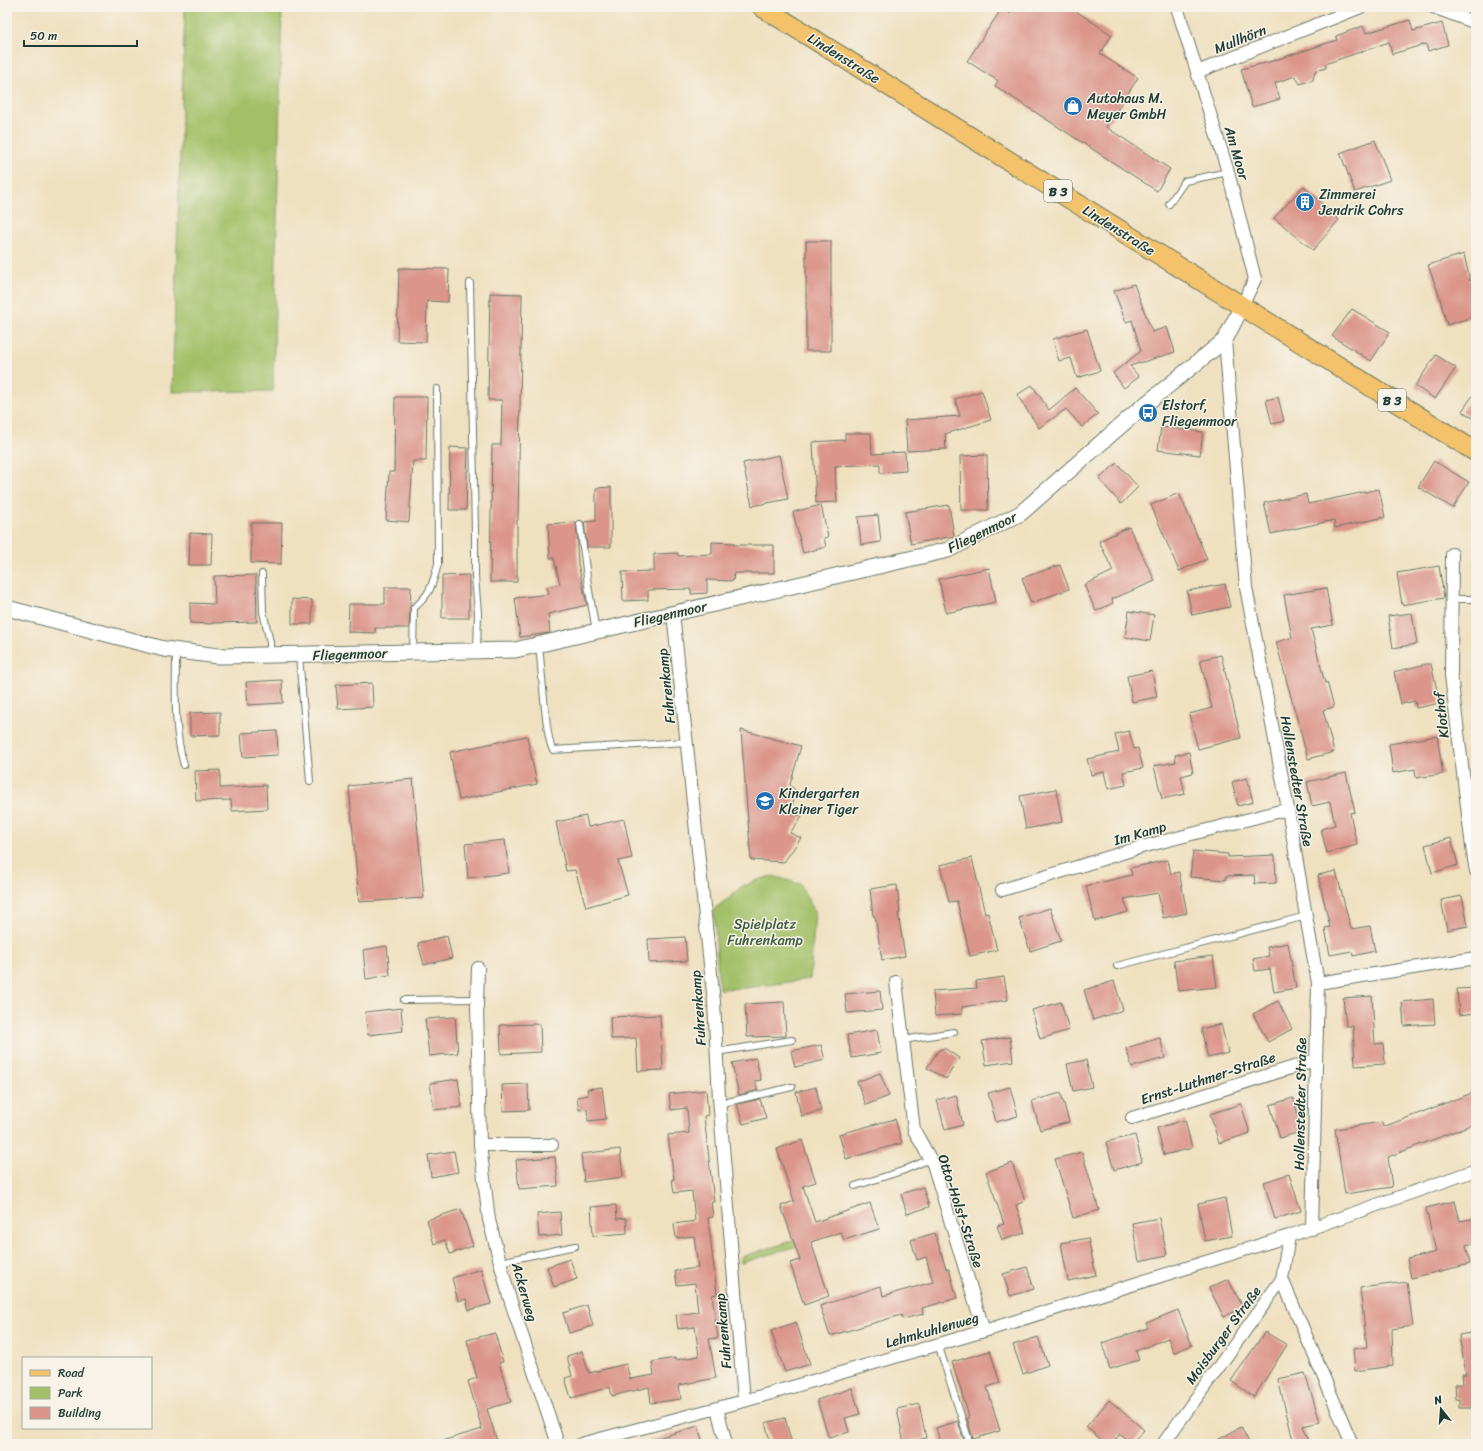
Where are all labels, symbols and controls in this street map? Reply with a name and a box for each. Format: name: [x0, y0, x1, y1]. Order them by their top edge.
street label: Mullhörn: [1210, 17, 1271, 61]
scale bar: [24, 22, 137, 48]
text: 50 m: [30, 25, 57, 47]
street label: Lindenstraße: [802, 26, 885, 91]
place label: Autohaus M. Meyer GmbH: [1086, 86, 1167, 127]
shop icon: Autohaus M. Meyer GmbH: [1062, 95, 1084, 117]
street label: Am Moor: [1217, 122, 1256, 184]
road number: B 3: [1044, 180, 1072, 202]
place label: Zimmerei Jendrik Cohrs: [1318, 182, 1404, 223]
building icon: Zimmerei Jendrik Cohrs: [1294, 191, 1316, 213]
street label: Lindenstraße: [1077, 198, 1160, 263]
road number: B 3: [1378, 389, 1406, 411]
place label: Elstorf, Fliegenmoor: [1162, 393, 1238, 434]
bus stop icon: Elstorf, Fliegenmoor: [1137, 402, 1159, 424]
street label: Fliegenmoor: [943, 504, 1022, 560]
street label: Fliegenmoor: [631, 594, 711, 635]
street label: Fliegenmoor: [312, 641, 389, 668]
street label: Fuhrenkamp: [650, 646, 683, 725]
street label: Klothof: [1426, 689, 1457, 739]
street label: Hollenstedter Straße: [1273, 714, 1320, 849]
place label: Kindergarten Kleiner Tiger: [779, 781, 860, 822]
school or university icon: Kindergarten Kleiner Tiger: [754, 790, 776, 812]
street label: Im Kamp: [1110, 814, 1170, 853]
park label: Spielplatz Fuhrenkamp: [727, 912, 803, 953]
street label: Fuhrenkamp: [683, 969, 714, 1047]
street label: Hollenstedter Straße: [1287, 1037, 1314, 1171]
street label: Ernst-Luthmer-Straße: [1137, 1045, 1279, 1112]
street label: Otto-Holst-Straße: [930, 1151, 991, 1271]
street label: Ackerweg: [504, 1259, 545, 1325]
street label: Moisburger Straße: [1179, 1280, 1268, 1390]
street label: Fuhrenkamp: [708, 1292, 739, 1370]
street label: Lehmkuhlenweg: [882, 1305, 982, 1356]
legend: [22, 1357, 152, 1429]
text: Road: [58, 1362, 85, 1384]
text: Park: [58, 1382, 83, 1404]
north arrow: [1421, 1389, 1461, 1429]
text: N: [1431, 1390, 1445, 1410]
text: Building: [58, 1402, 101, 1424]

